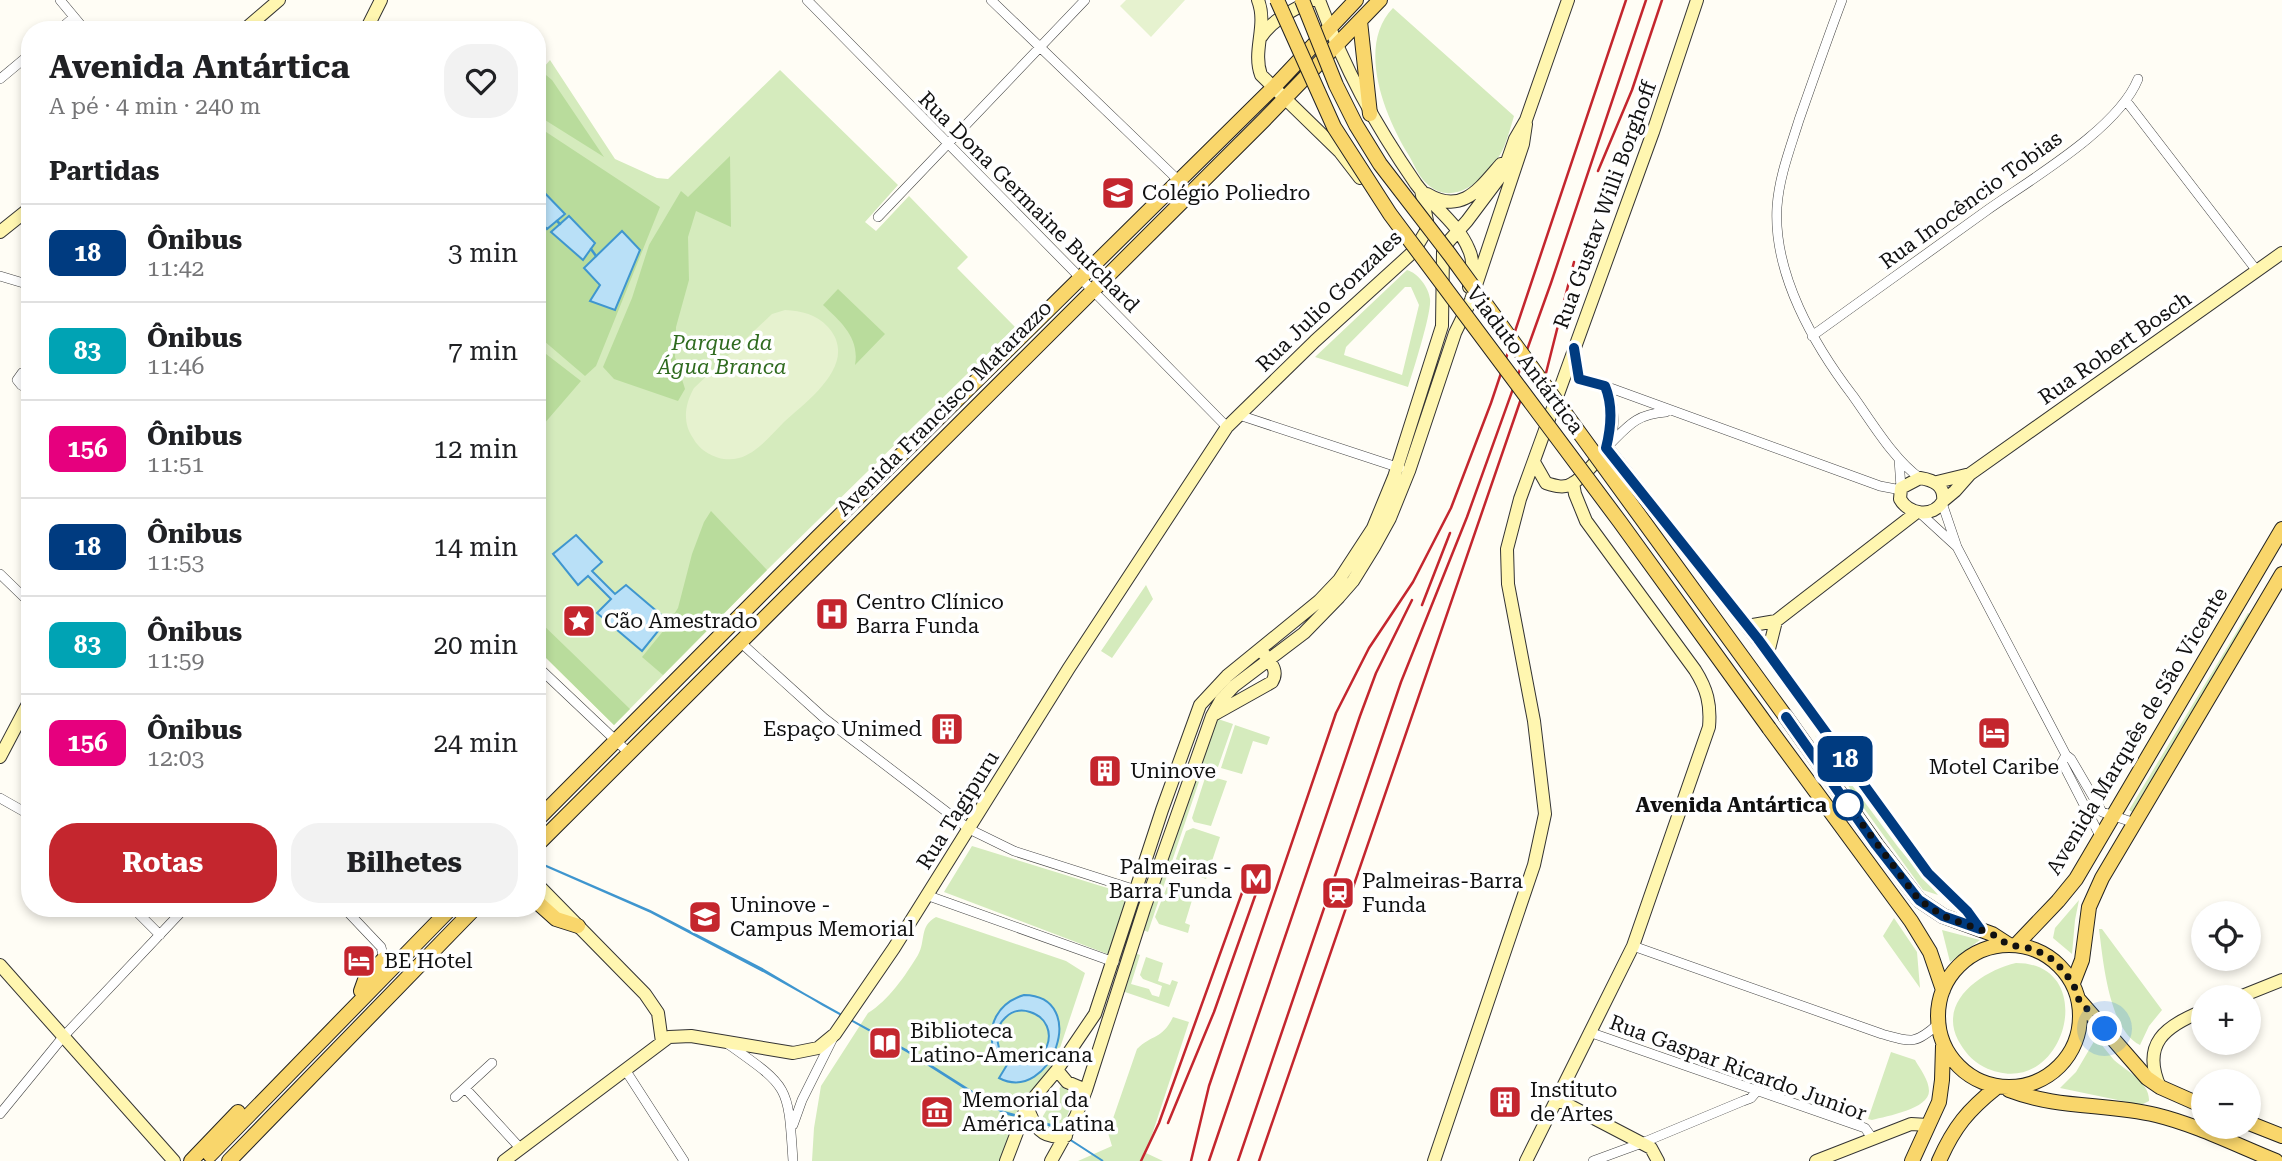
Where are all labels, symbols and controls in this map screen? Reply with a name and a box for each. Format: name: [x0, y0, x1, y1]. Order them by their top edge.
button: heart: [444, 44, 518, 118]
text: Avenida Antártica: [49, 47, 350, 86]
street label: Rua Gustav Willi Borghoff: [1549, 77, 1661, 332]
street label: Rua Dona Germaine Burchard: [914, 87, 1145, 318]
text: A pé · 4 min · 240 m: [49, 93, 261, 120]
street label: Rua Inocêncio Tobias: [1875, 126, 2067, 274]
text: Partidas: [49, 156, 159, 186]
school or university icon: Colégio Poliedro: [1099, 174, 1137, 212]
place label: Colégio Poliedro: [1142, 181, 1310, 205]
text: Ônibus: [147, 225, 242, 255]
street label: Rua Julio Gonzales: [1251, 226, 1407, 376]
text: 3 min: [448, 238, 518, 268]
text: 18: [74, 239, 101, 267]
text: 11:42: [147, 255, 204, 282]
street label: Viaduto Antártica: [1462, 281, 1589, 439]
street label: Rua Robert Bosch: [2034, 286, 2196, 410]
street label: Avenida Francisco Matarazzo: [831, 295, 1057, 521]
text: Ônibus: [147, 323, 242, 353]
park label: Parque da Água Branca: [656, 331, 786, 379]
text: 7 min: [448, 336, 518, 366]
text: 83: [74, 337, 101, 365]
text: 11:46: [147, 353, 204, 380]
text: Ônibus: [147, 421, 242, 451]
text: 12 min: [434, 434, 518, 464]
text: 156: [67, 435, 108, 463]
text: 11:51: [147, 451, 204, 478]
text: Ônibus: [147, 519, 242, 549]
text: 14 min: [434, 532, 518, 562]
text: 18: [74, 533, 101, 561]
text: 11:53: [147, 549, 204, 576]
street label: Avenida Marquês de São Vicente: [2042, 583, 2232, 879]
place label: Centro Clínico Barra Funda: [856, 590, 1004, 638]
hospital icon: Centro Clínico Barra Funda: [813, 595, 851, 633]
place icon: Cão Amestrado: [560, 602, 598, 640]
place label: Cão Amestrado: [604, 609, 758, 633]
text: Ônibus: [147, 617, 242, 647]
text: 20 min: [434, 630, 518, 660]
text: 83: [74, 631, 101, 659]
text: 11:59: [147, 647, 204, 674]
building icon: Espaço Unimed: [928, 710, 966, 748]
hotel icon: Motel Caribe: [1975, 714, 2013, 752]
text: Ônibus: [147, 715, 242, 745]
place label: Espaço Unimed: [763, 717, 923, 741]
text: 24 min: [434, 728, 518, 758]
text: 156: [67, 729, 108, 757]
line badge: 18: [1814, 736, 1876, 782]
text: 12:03: [147, 745, 204, 772]
text: 18: [1832, 745, 1858, 773]
street label: Rua Tagipuru: [912, 746, 1004, 874]
building icon: Uninove: [1086, 752, 1124, 790]
place label: Motel Caribe: [1929, 755, 2059, 779]
place label: Uninove: [1130, 759, 1216, 783]
marker: Avenida Antártica: [1833, 790, 1863, 820]
place label: Avenida Antártica: [1636, 793, 1828, 817]
button: Rotas: [49, 823, 277, 903]
button: Bilhetes: [291, 823, 518, 903]
place label: Palmeiras - Barra Funda: [1109, 855, 1233, 903]
metro station icon: Palmeiras - Barra Funda: [1237, 860, 1275, 898]
place label: Palmeiras-Barra Funda: [1362, 869, 1524, 917]
station icon: Palmeiras-Barra Funda: [1319, 874, 1357, 912]
place label: Uninove - Campus Memorial: [730, 893, 915, 941]
school or university icon: Uninove - Campus Memorial: [686, 898, 724, 936]
map controls: [2191, 901, 2261, 1139]
button: locate: [2191, 901, 2261, 971]
hotel icon: BE Hotel: [340, 942, 378, 980]
place label: BE Hotel: [384, 949, 473, 973]
button: +: [2191, 985, 2261, 1055]
street label: Rua Gaspar Ricardo Junior: [1606, 1010, 1870, 1126]
your location: [2087, 1011, 2122, 1046]
place label: Biblioteca Latino-Americana: [910, 1019, 1093, 1067]
library icon: Biblioteca Latino-Americana: [866, 1024, 904, 1062]
button: −: [2191, 1069, 2261, 1139]
place label: Instituto de Artes: [1530, 1078, 1617, 1126]
building icon: Instituto de Artes: [1486, 1083, 1524, 1121]
place label: Memorial da América Latina: [962, 1088, 1116, 1136]
museum icon: Memorial da América Latina: [918, 1093, 956, 1131]

